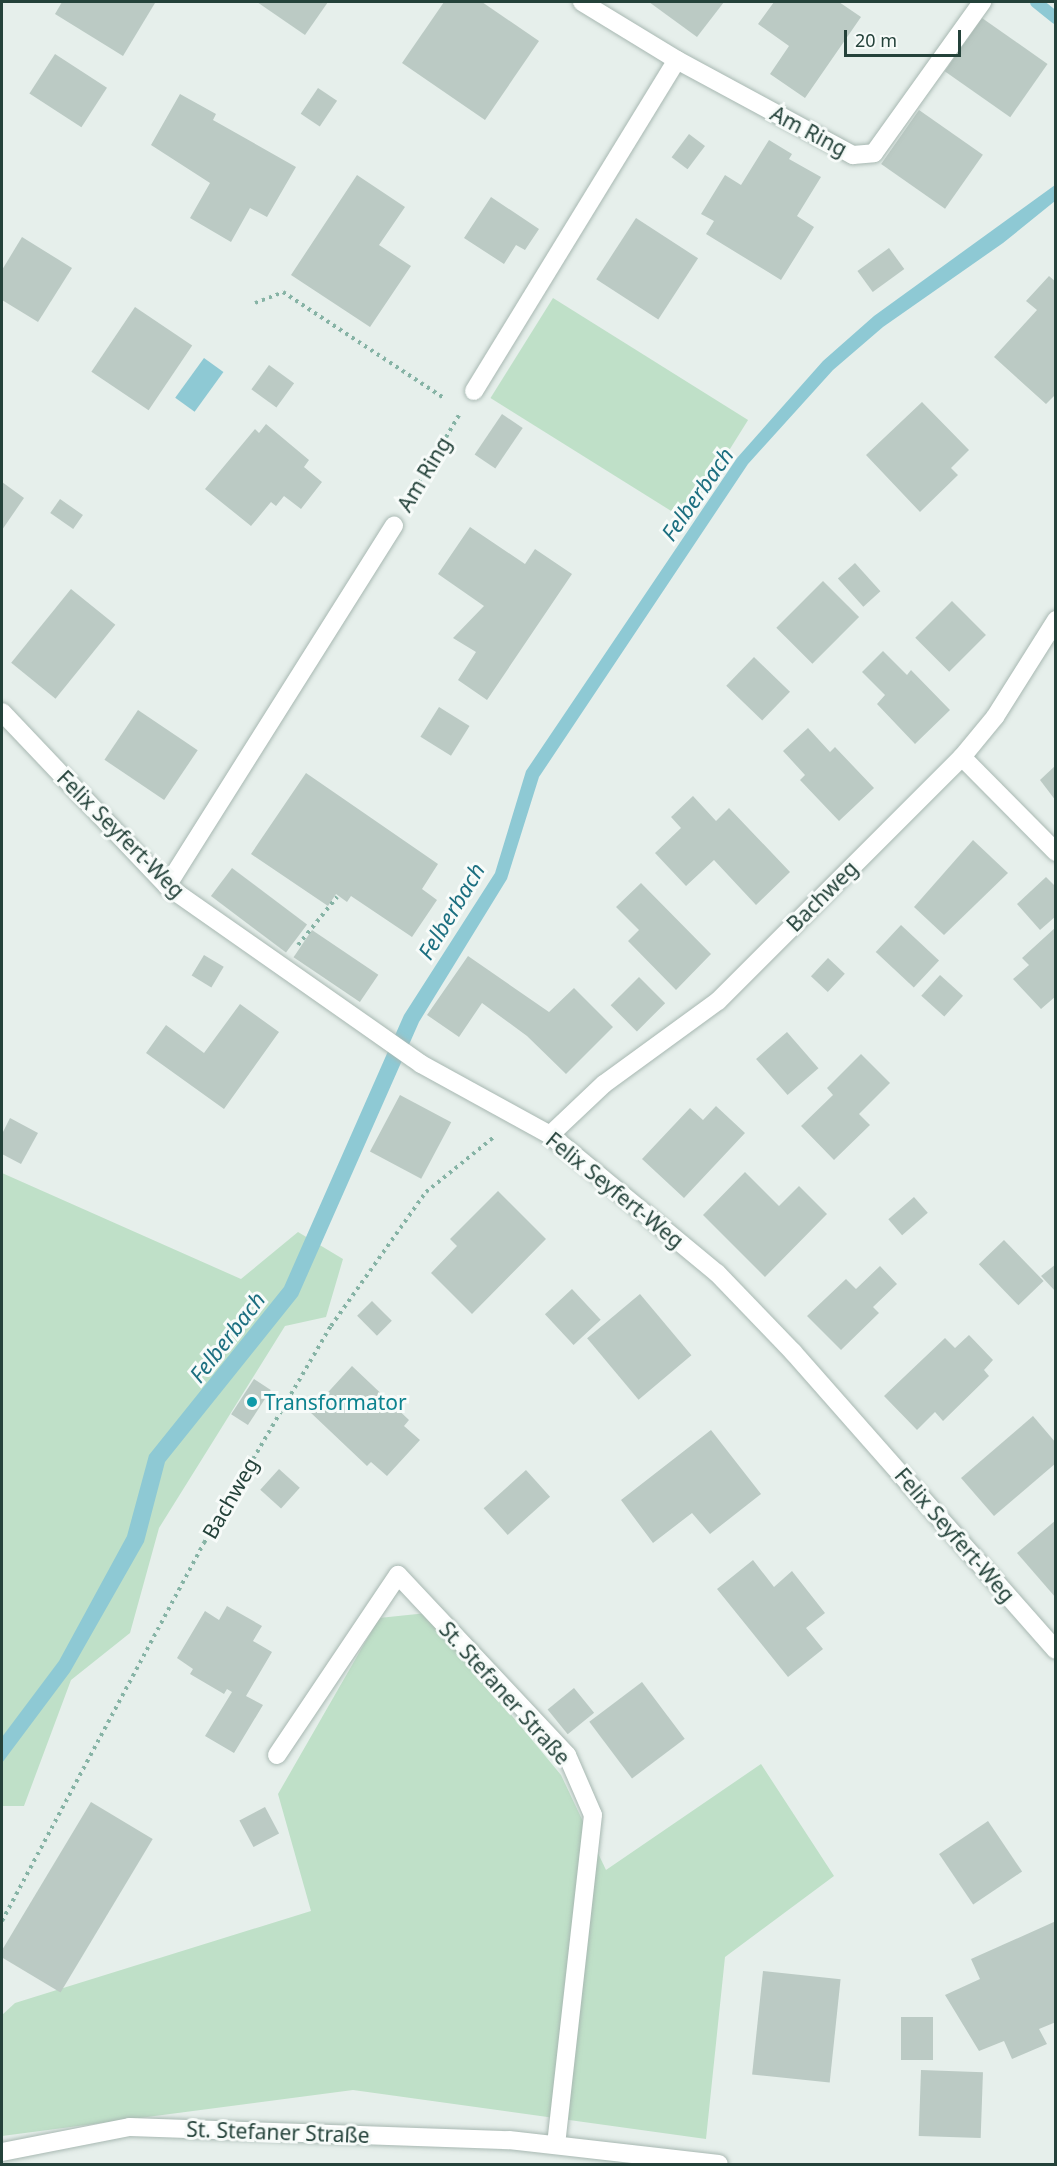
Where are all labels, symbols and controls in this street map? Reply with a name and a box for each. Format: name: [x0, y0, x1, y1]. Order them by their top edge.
scale bar: [847, 18, 964, 56]
text: 20 m: [855, 28, 897, 52]
street label: Am Ring: [766, 100, 852, 162]
street label: Am Ring: [392, 432, 456, 516]
water label: Felberbach: [655, 442, 739, 546]
street label: Felix Seyfert-Weg: [52, 765, 190, 903]
street label: Bachweg: [781, 855, 863, 937]
water label: Felberbach: [412, 858, 490, 964]
street label: Felix Seyfert-Weg: [541, 1127, 689, 1253]
water label: Felberbach: [183, 1286, 271, 1388]
place label: Transformator: [264, 1389, 407, 1415]
marker: Transformator: [245, 1395, 259, 1409]
street label: Bachweg: [197, 1453, 263, 1543]
street label: Felix Seyfert-Weg: [890, 1463, 1020, 1607]
street label: St. Stefaner Straße: [434, 1616, 576, 1770]
street label: St. Stefaner Straße: [186, 2116, 370, 2148]

